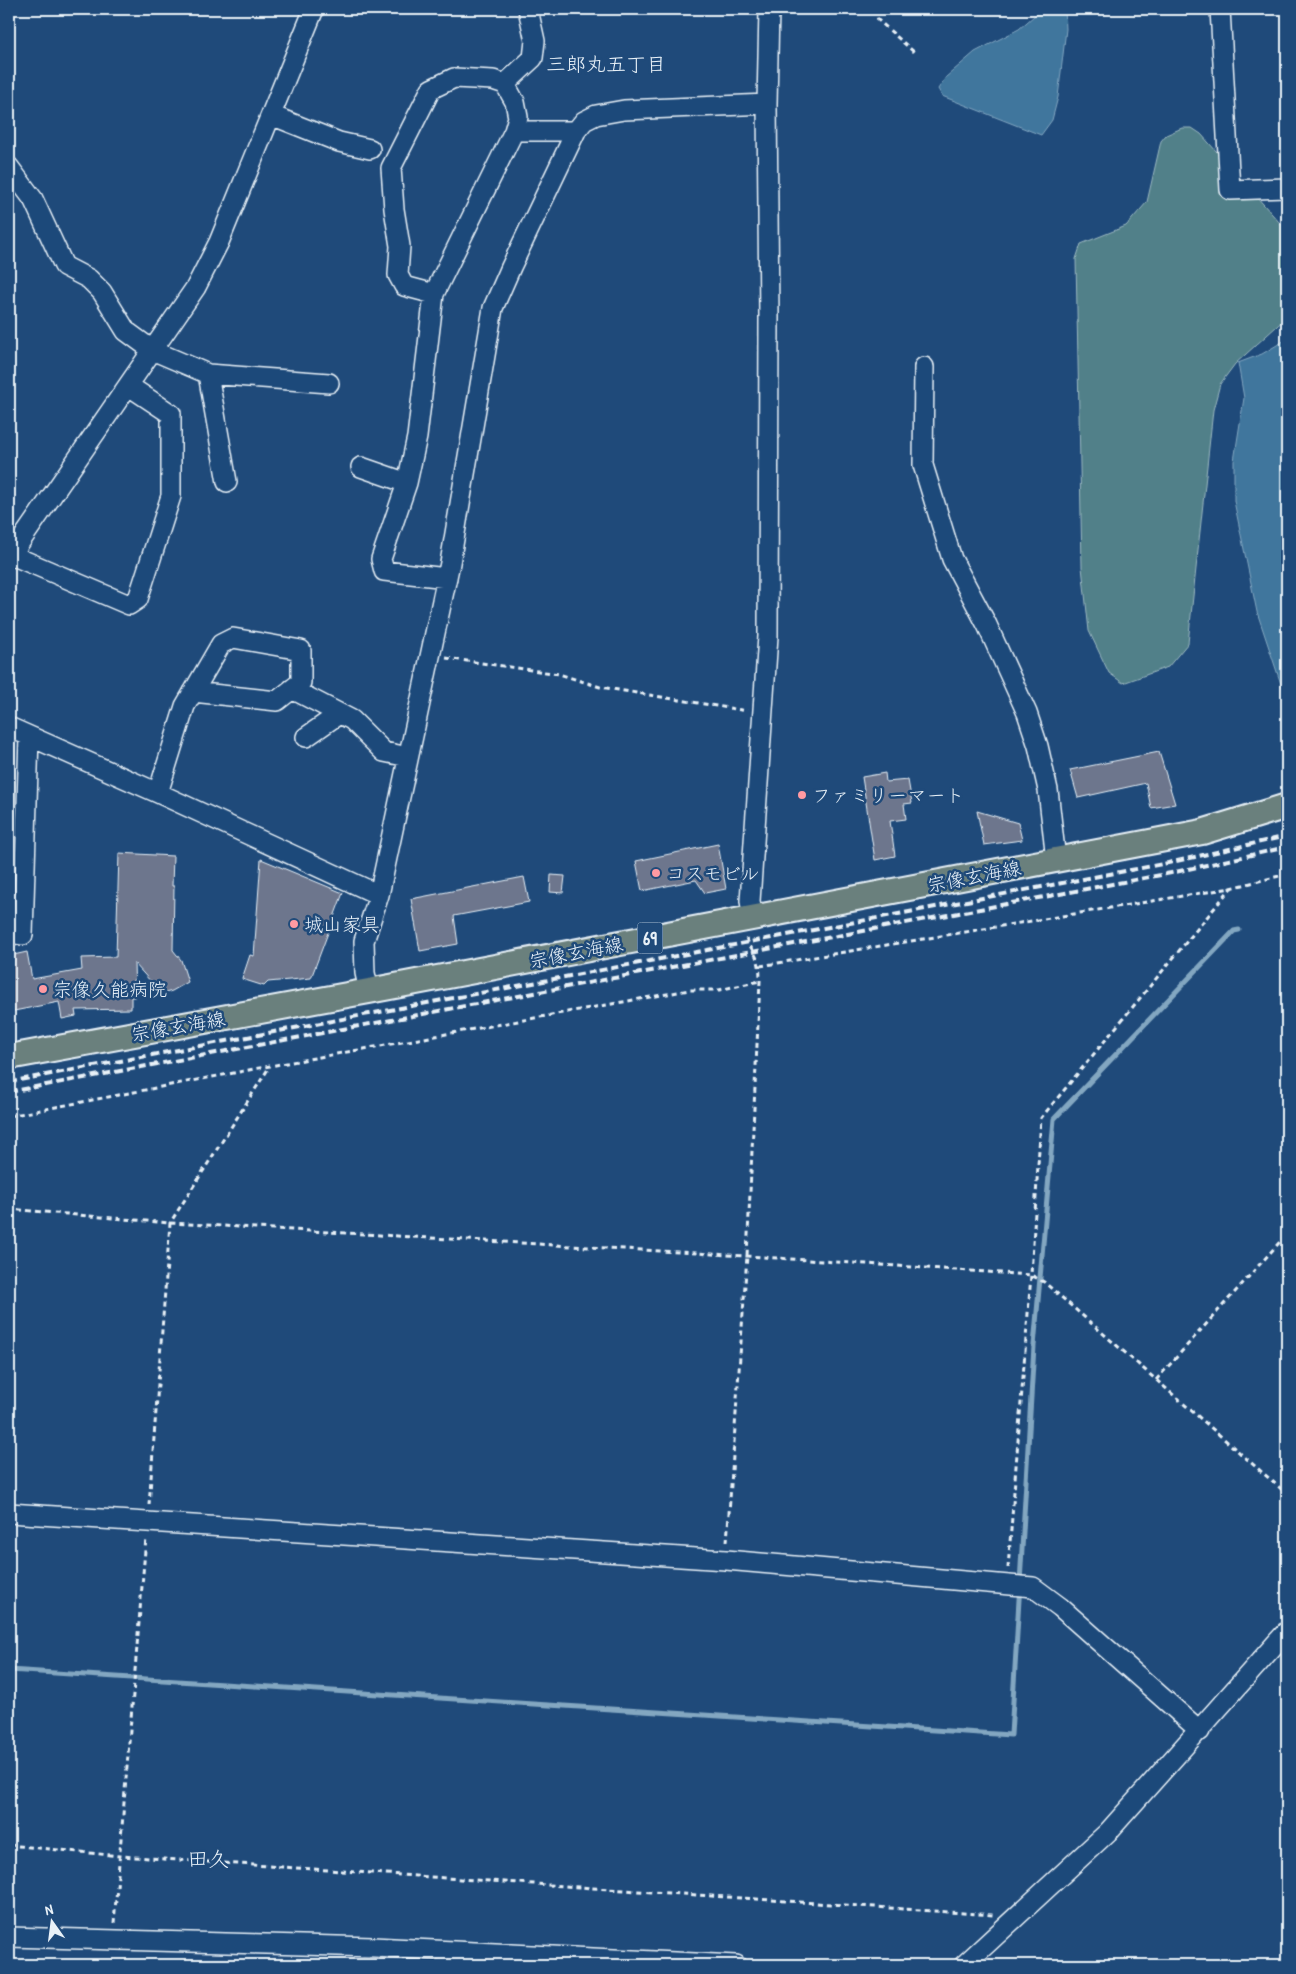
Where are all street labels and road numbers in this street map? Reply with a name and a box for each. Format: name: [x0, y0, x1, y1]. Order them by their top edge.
street label: 宗像玄海線: [925, 854, 1023, 898]
road number: 69: [638, 922, 662, 954]
street label: 宗像玄海線: [527, 930, 625, 974]
street label: 宗像玄海線: [129, 1005, 227, 1047]

